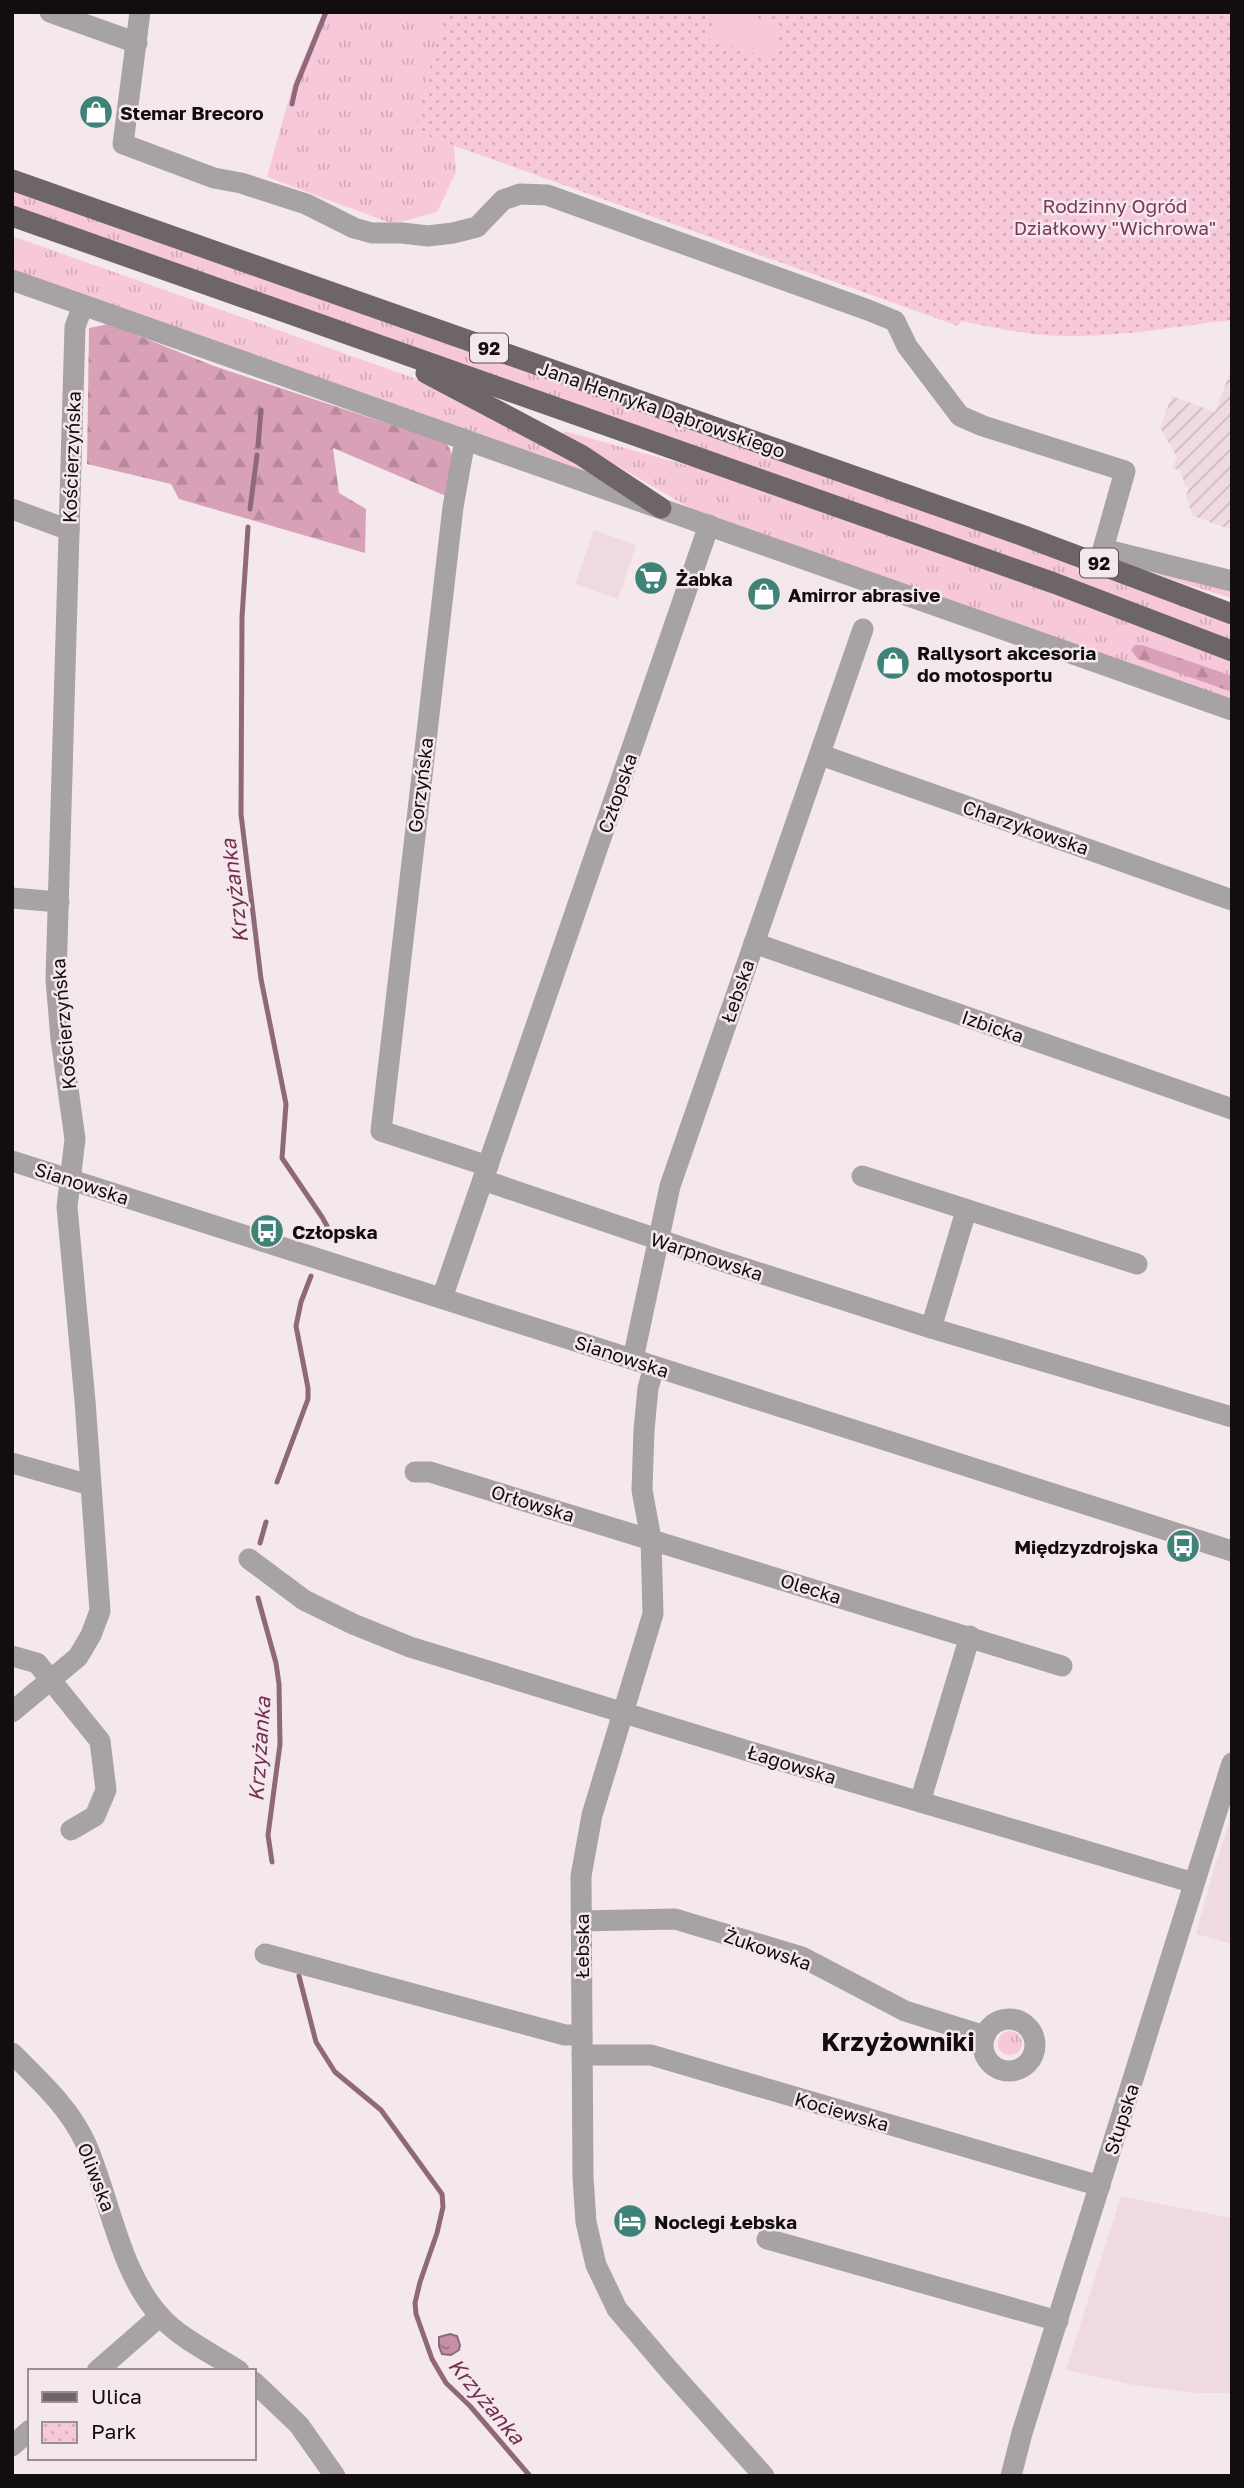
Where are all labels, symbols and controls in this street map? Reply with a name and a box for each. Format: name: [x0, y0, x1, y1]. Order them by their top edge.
shop icon: Stemar Brecoro: [77, 93, 115, 131]
place label: Stemar Brecoro: [120, 101, 264, 124]
park label: Rodzinny Ogród Działkowy "Wichrowa": [1014, 194, 1216, 239]
road number: 92: [470, 334, 508, 362]
street label: Jana Henryka Dąbrowskiego: [535, 356, 789, 462]
street label: Kościerzyńska: [57, 391, 85, 523]
road number: 92: [1080, 548, 1118, 578]
supermarket icon: Żabka: [632, 559, 670, 597]
place label: Żabka: [676, 567, 733, 590]
shop icon: Amirror abrasive: [745, 575, 783, 613]
place label: Amirror abrasive: [788, 583, 940, 606]
place label: Rallysort akcesoria do motosportu: [917, 641, 1096, 686]
shop icon: Rallysort akcesoria do motosportu: [874, 644, 912, 682]
street label: Gorzyńska: [403, 736, 437, 834]
street label: Człopska: [593, 750, 641, 836]
street label: Charzykowska: [960, 795, 1092, 859]
water label: Krzyżanka: [215, 836, 253, 944]
street label: Łebska: [716, 956, 758, 1026]
street label: Kościerzyńska: [46, 957, 80, 1091]
street label: Izbicka: [959, 1005, 1027, 1047]
street label: Sianowska: [32, 1157, 132, 1209]
bus stop icon: Człopska: [248, 1212, 286, 1250]
place label: Człopska: [292, 1220, 378, 1243]
street label: Warpnowska: [648, 1227, 766, 1285]
street label: Sianowska: [572, 1330, 672, 1382]
street label: Orłowska: [488, 1479, 578, 1527]
bus stop icon: Międzyzdrojska: [1164, 1527, 1202, 1565]
place label: Międzyzdrojska: [1014, 1535, 1158, 1558]
street label: Olecka: [778, 1568, 844, 1608]
water label: Krzyżanka: [242, 1695, 276, 1802]
street label: Łagowska: [745, 1740, 839, 1788]
street label: Łebska: [570, 1913, 593, 1979]
street label: Żukowska: [721, 1923, 815, 1975]
district label: Krzyżowniki: [821, 2026, 975, 2057]
street label: Słupska: [1099, 2081, 1143, 2157]
street label: Kociewska: [792, 2087, 892, 2135]
street label: Oliwska: [73, 2139, 121, 2215]
hotel icon: Noclegi Łebska: [611, 2202, 649, 2240]
place label: Noclegi Łebska: [654, 2210, 797, 2233]
water label: Krzyżanka: [443, 2353, 531, 2450]
legend: [28, 2369, 256, 2460]
text: Ulica: [91, 2383, 142, 2409]
text: Park: [91, 2418, 137, 2444]

